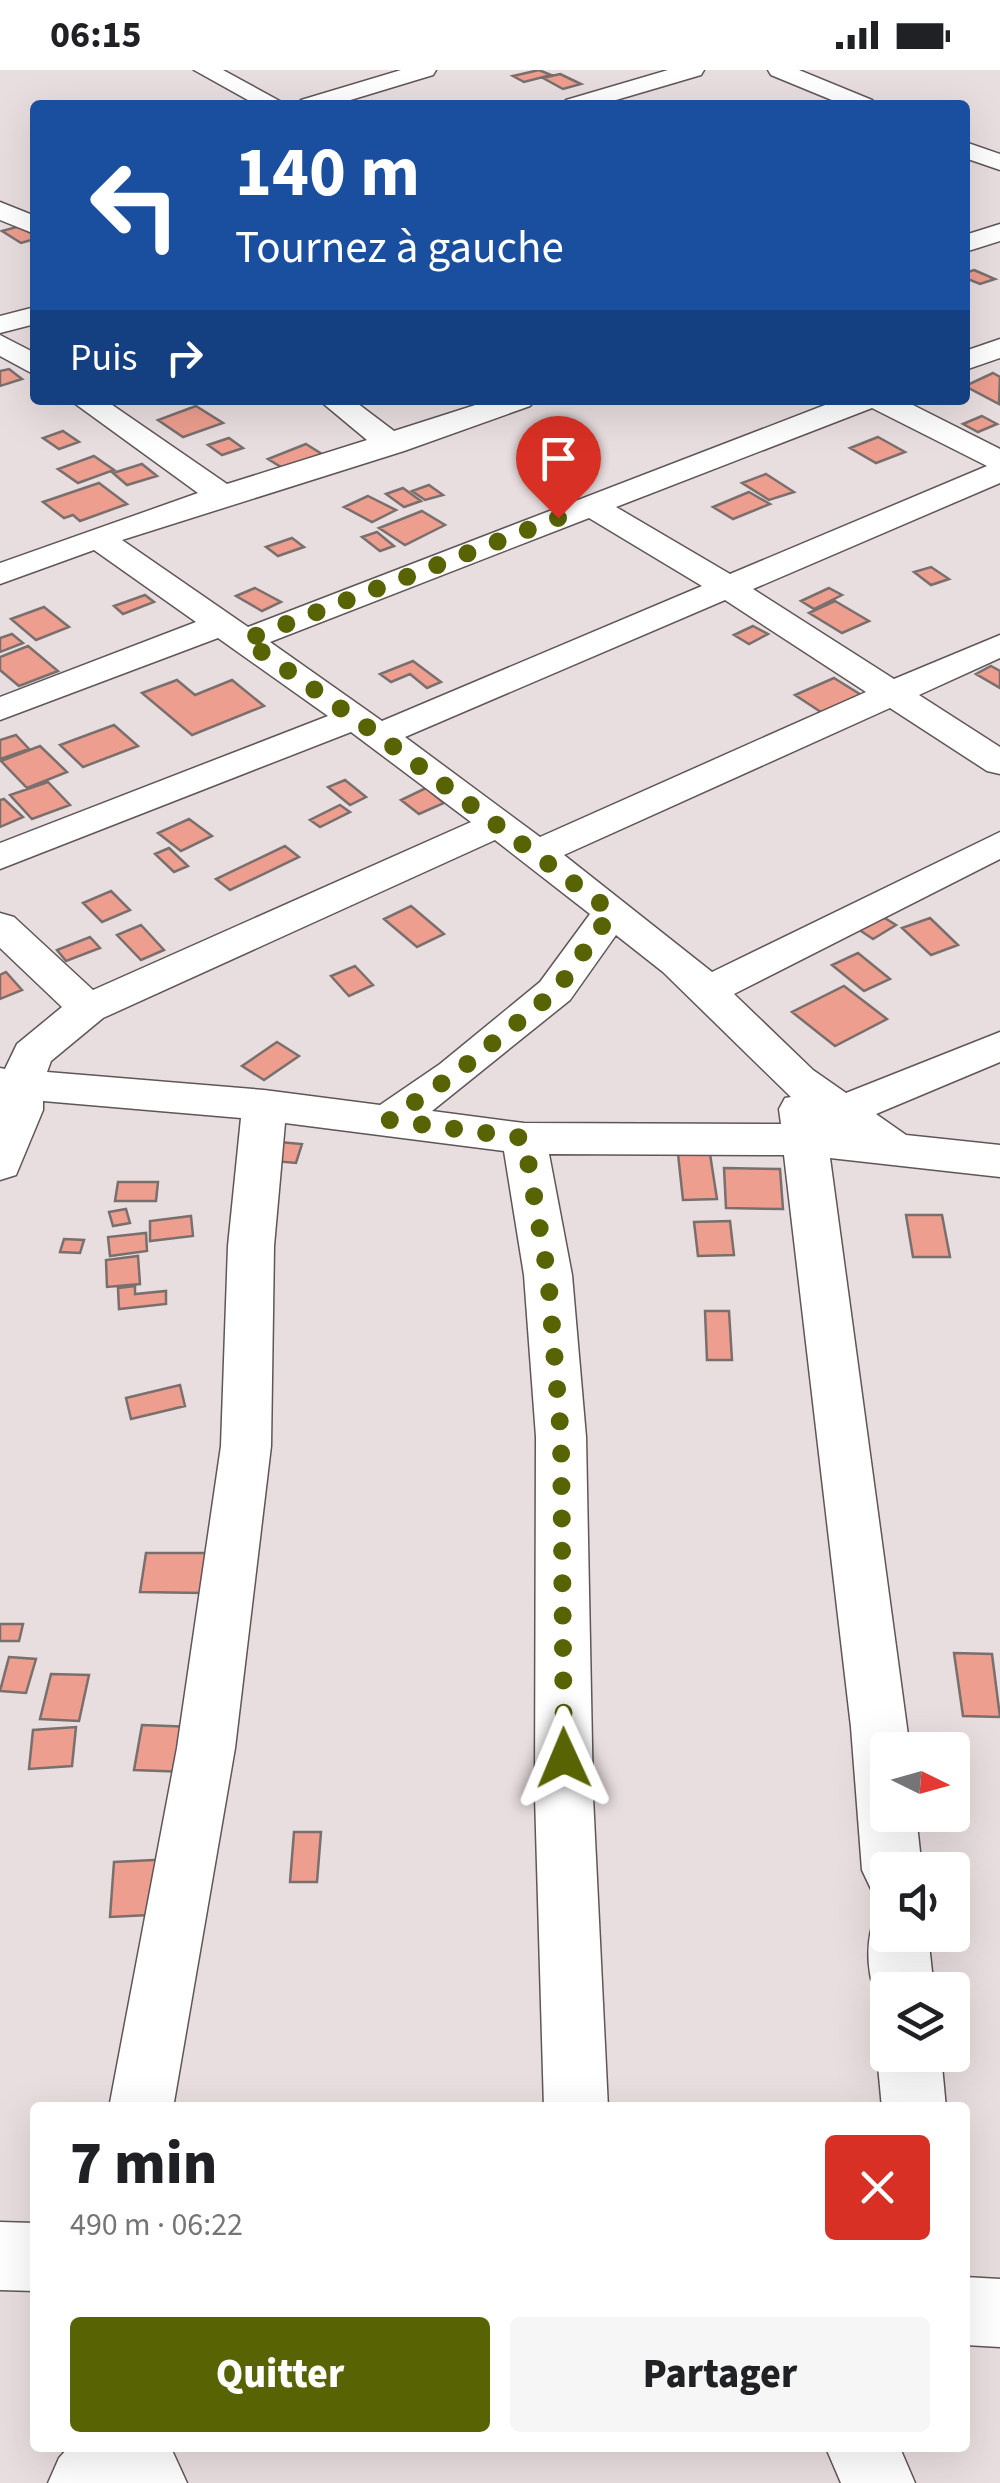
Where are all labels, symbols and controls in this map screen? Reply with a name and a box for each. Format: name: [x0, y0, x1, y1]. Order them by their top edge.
text: 06:15: [50, 8, 142, 62]
text: 140 m: [235, 123, 420, 223]
icon: left: [70, 140, 200, 270]
text: Tournez à gauche: [235, 216, 564, 280]
icon: right: [157, 330, 212, 385]
text: Puis: [70, 331, 137, 385]
pin: [516, 416, 601, 519]
icon: arrive: [531, 431, 586, 486]
position arrow: [512, 1706, 616, 1810]
north arrow: [870, 1732, 970, 1832]
map controls: [870, 1732, 970, 2072]
button: sound: [870, 1852, 970, 1952]
button: layers: [870, 1972, 970, 2072]
text: 7 min: [70, 2122, 217, 2207]
button: close: [825, 2135, 930, 2240]
text: 490 m · 06:22: [70, 2202, 243, 2248]
button: Quitter: [70, 2317, 490, 2432]
button: Partager: [510, 2317, 930, 2432]

